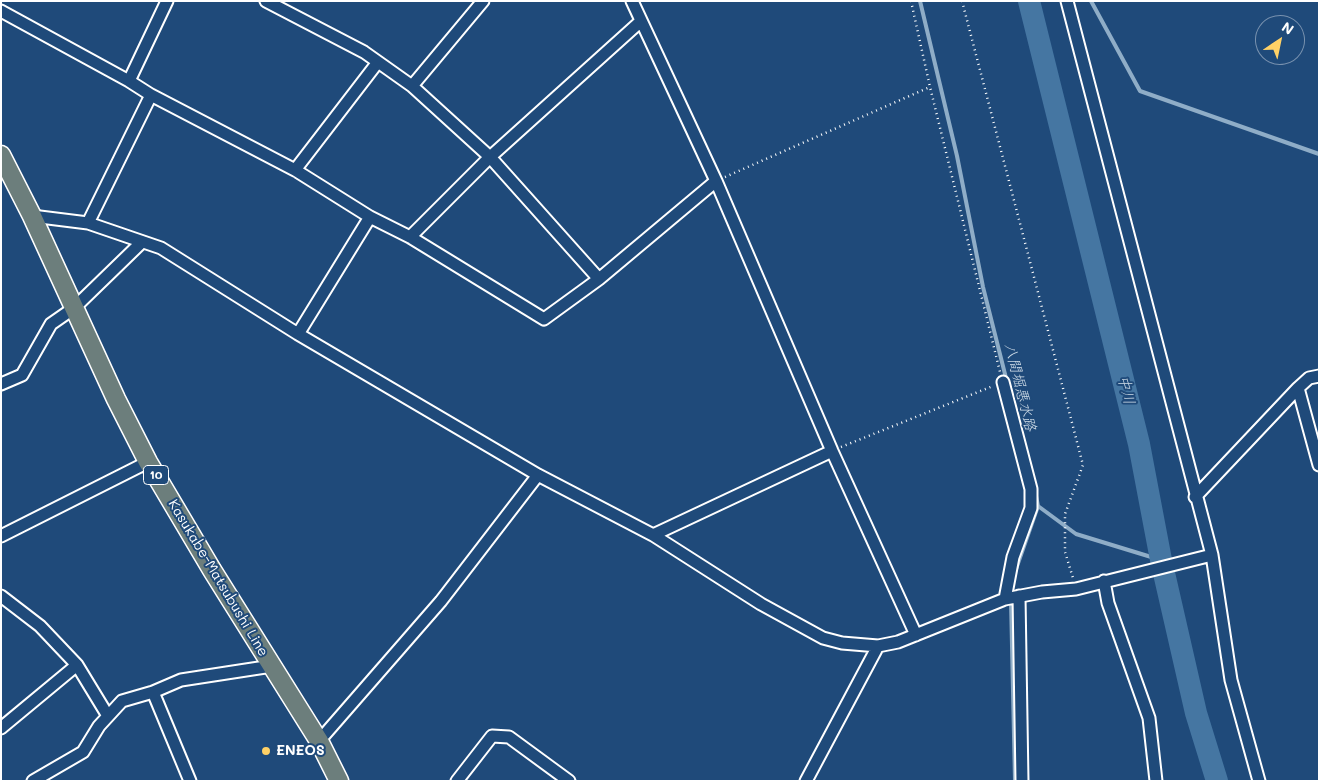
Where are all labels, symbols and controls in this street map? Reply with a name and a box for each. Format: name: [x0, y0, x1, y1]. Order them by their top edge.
north arrow: [1255, 15, 1305, 65]
text: N: [1278, 17, 1298, 39]
water label: 八間堀悪水路: [1000, 341, 1040, 433]
water label: 中川: [1114, 373, 1138, 407]
road number: 10: [144, 466, 168, 484]
street label: Kasukabe-Matsubushi Line: [164, 497, 272, 659]
place label: ENEOS: [276, 743, 325, 759]
marker: ENEOS: [260, 745, 272, 757]

